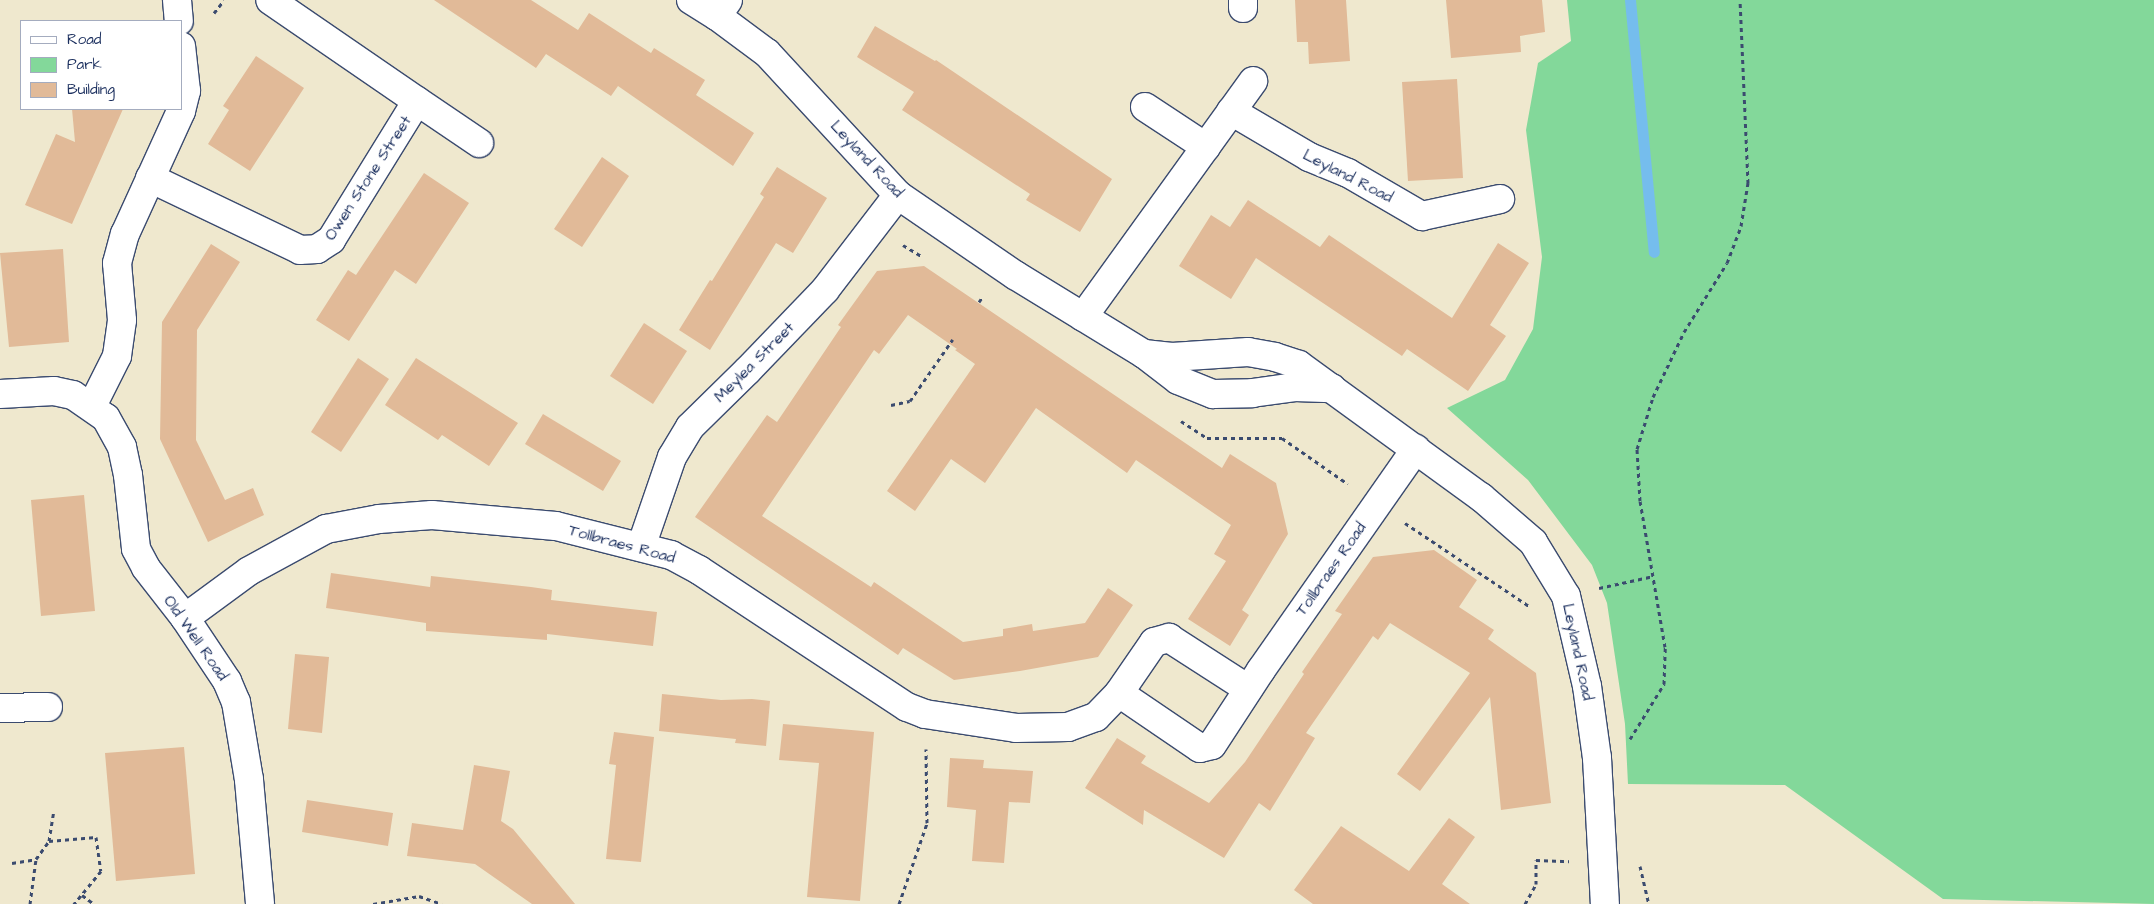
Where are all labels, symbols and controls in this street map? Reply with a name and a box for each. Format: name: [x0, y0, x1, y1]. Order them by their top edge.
legend: [20, 20, 182, 110]
text: Road: [67, 29, 101, 50]
text: Park: [67, 54, 102, 75]
text: Building: [67, 79, 115, 100]
street label: Owen Stone Street: [320, 112, 416, 244]
street label: Leyland Road: [826, 116, 908, 202]
street label: Leyland Road: [1300, 145, 1396, 207]
street label: Meylea Street: [710, 318, 798, 406]
street label: Tollbraes Road: [1292, 519, 1370, 619]
street label: Tollbraes Road: [566, 521, 678, 567]
street label: Old Well Road: [160, 592, 232, 684]
street label: Leyland Road: [1558, 602, 1598, 702]

